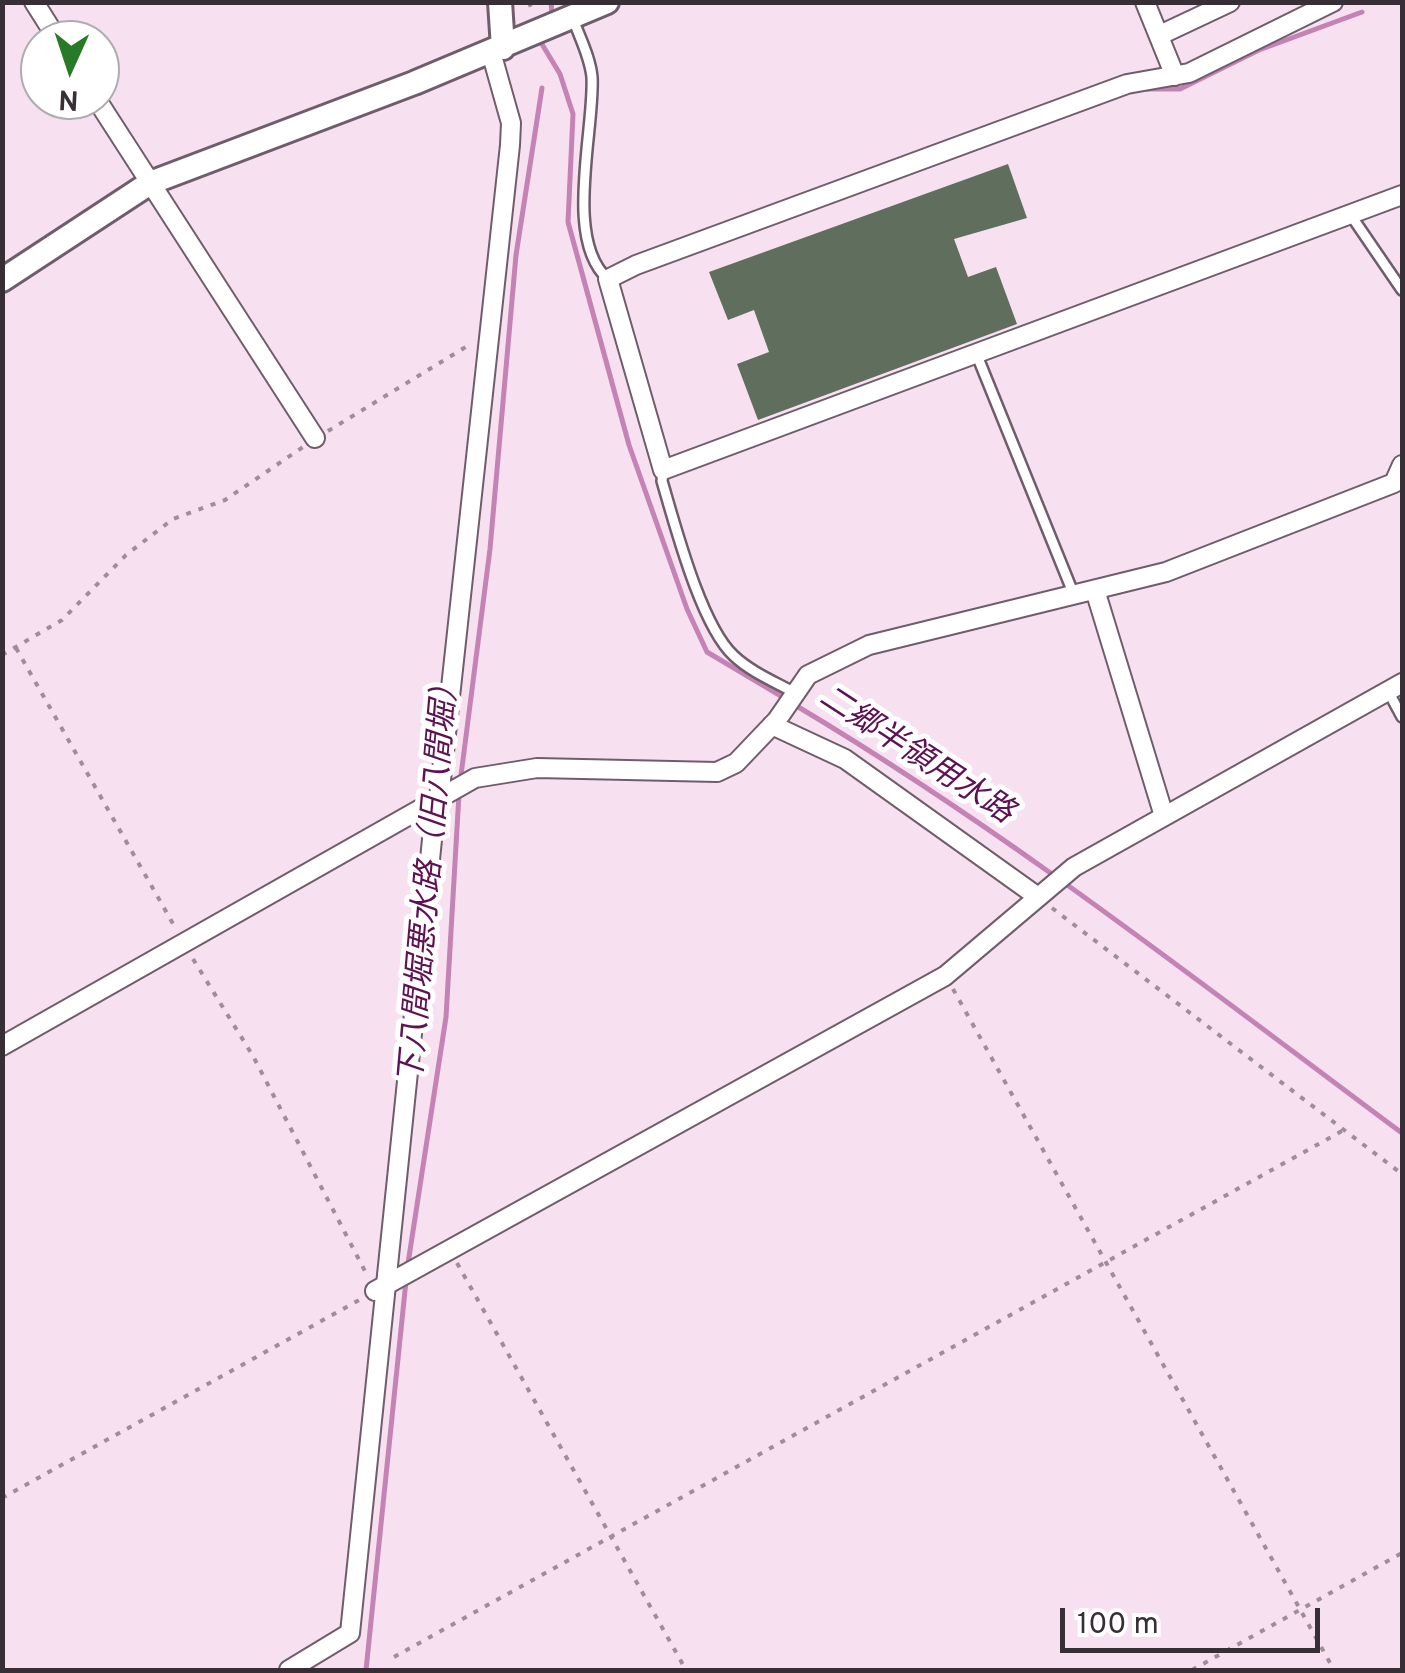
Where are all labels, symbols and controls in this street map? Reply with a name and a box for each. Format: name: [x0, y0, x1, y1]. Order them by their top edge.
north arrow: [20, 20, 120, 120]
text: N: [58, 79, 80, 116]
water label: 下八間堀悪水路（旧八間堀）: [395, 668, 469, 1086]
water label: 二郷半領用水路: [811, 680, 1019, 834]
scale bar: [1065, 1588, 1325, 1650]
text: 100 m: [1077, 1607, 1159, 1644]

